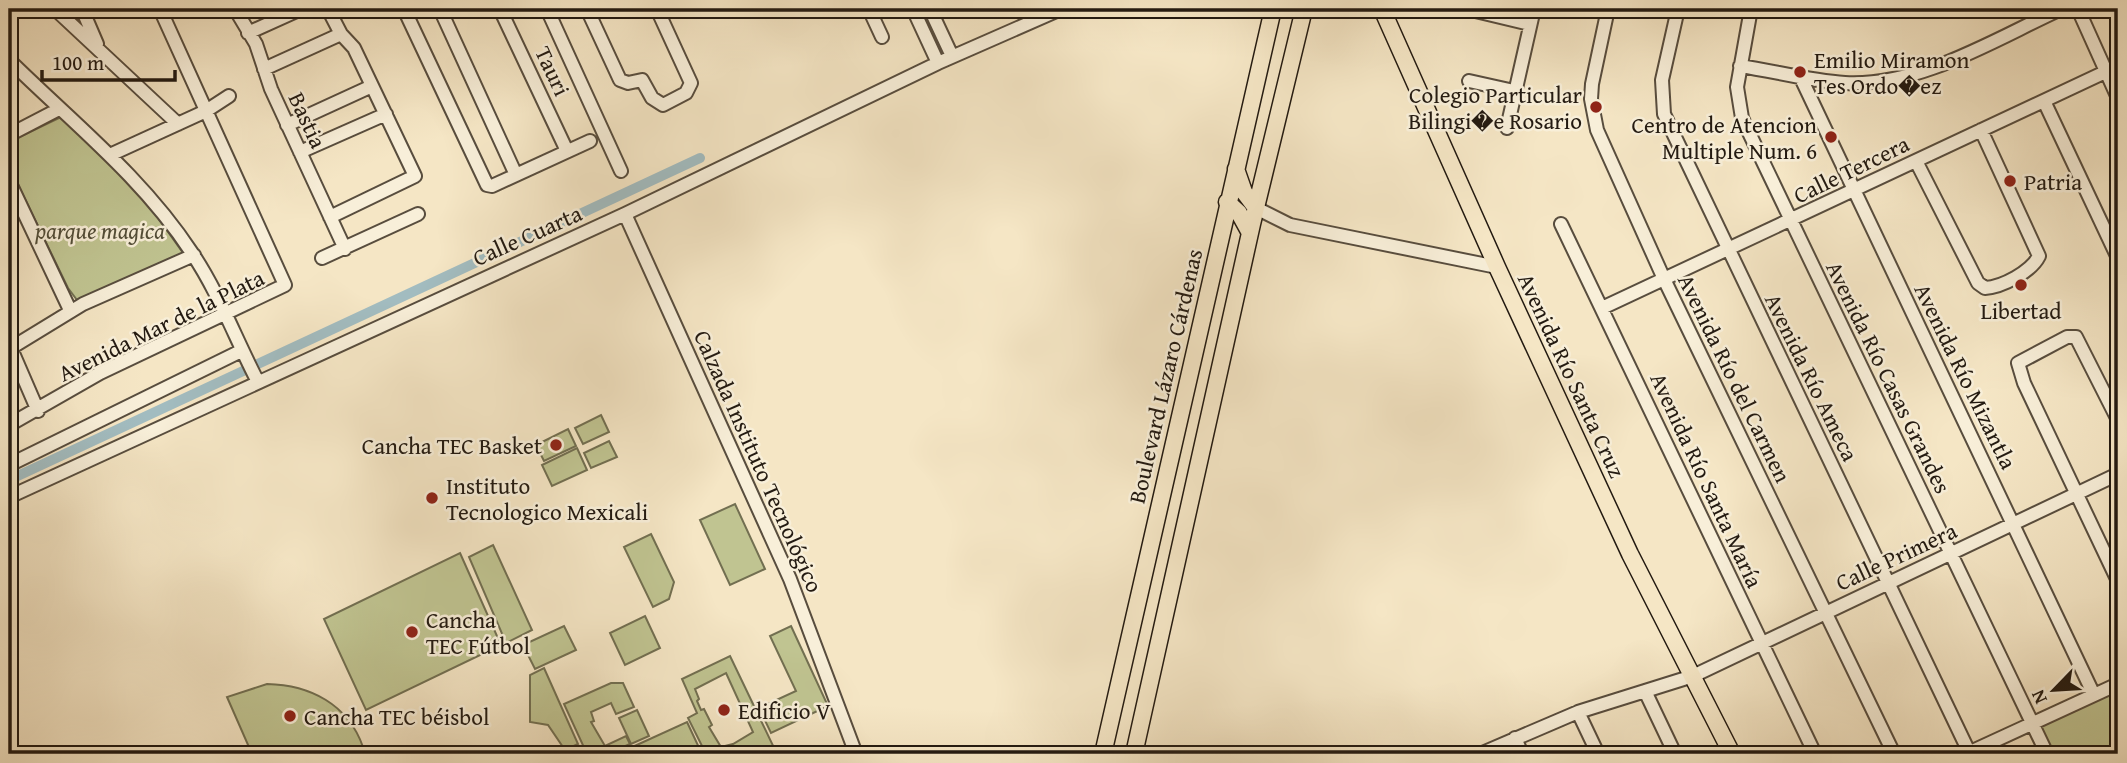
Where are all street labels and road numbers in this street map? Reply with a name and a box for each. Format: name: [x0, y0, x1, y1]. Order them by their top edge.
street label: Tauri: [527, 41, 579, 101]
street label: Bastia: [281, 87, 335, 154]
street label: Calle Tercera: [1788, 127, 1915, 211]
street label: Calle Cuarta: [467, 196, 587, 274]
street label: Boulevard Lázaro Cárdenas: [1120, 245, 1210, 507]
street label: Avenida Río Casas Grandes: [1818, 255, 1960, 499]
street label: Avenida Mar de la Plata: [52, 261, 270, 389]
street label: Avenida Río Santa Cruz: [1510, 267, 1634, 483]
street label: Avenida Río del Carmen: [1670, 268, 1800, 488]
street label: Avenida Río Mizantla: [1907, 277, 2025, 475]
street label: Avenida Río Ameca: [1757, 287, 1867, 467]
street label: Calzada Instituto Tecnológico: [686, 325, 832, 597]
street label: Avenida Río Santa María: [1643, 367, 1771, 593]
street label: Calle Primera: [1830, 513, 1962, 598]

